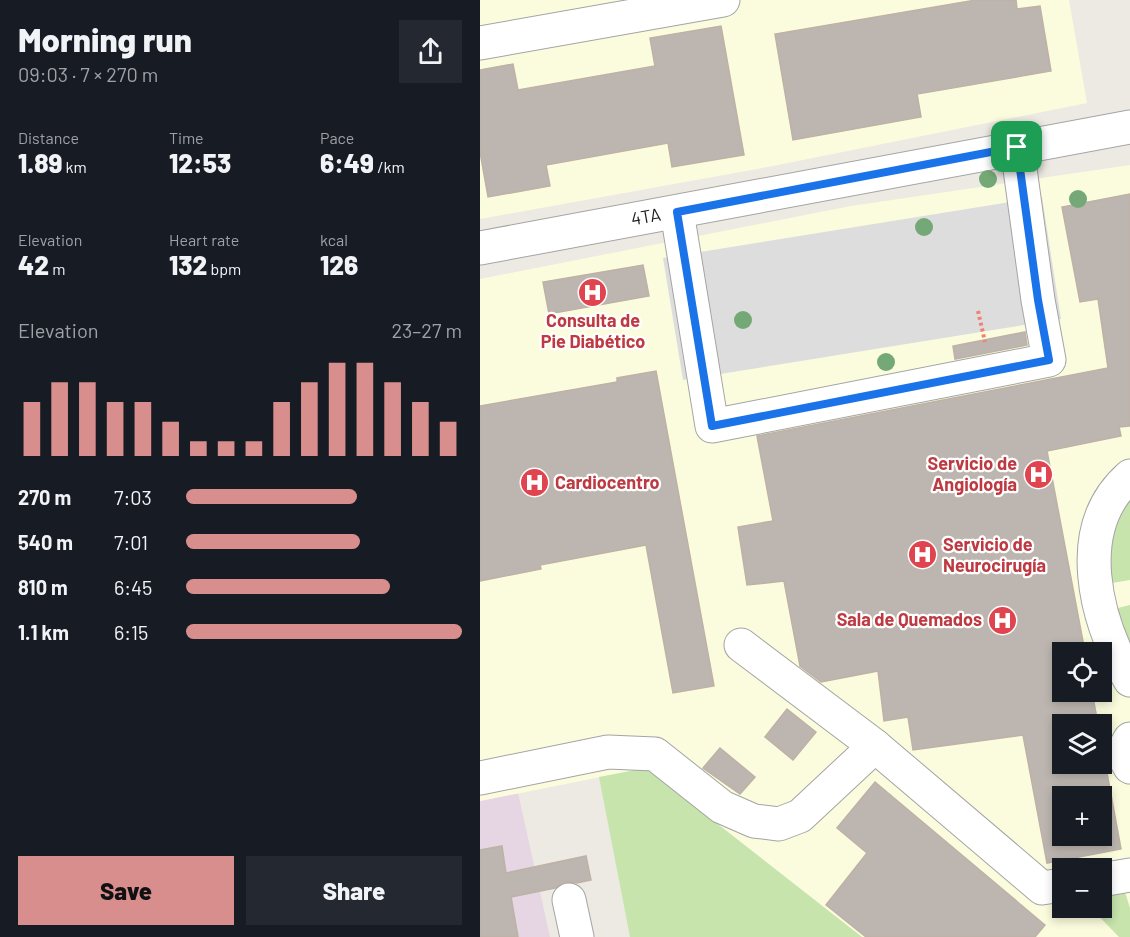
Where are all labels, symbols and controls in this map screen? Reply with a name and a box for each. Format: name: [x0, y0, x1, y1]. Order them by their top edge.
text: Morning run: [18, 19, 192, 59]
button: share: [399, 20, 462, 83]
text: 09:03 · 7 × 270 m: [18, 62, 158, 86]
pin: [991, 121, 1042, 172]
text: Distance: [18, 128, 79, 147]
text: Time: [169, 128, 204, 147]
text: Pace: [320, 128, 354, 147]
icon: arrive: [1000, 130, 1033, 163]
text: 1.89: [18, 147, 62, 178]
text: 12:53: [169, 147, 231, 178]
text: 6:49: [320, 147, 374, 178]
text: km: [62, 157, 87, 176]
text: /km: [374, 157, 405, 176]
street label: 4TA: [629, 203, 663, 229]
text: Elevation: [18, 230, 82, 249]
text: Heart rate: [169, 230, 239, 249]
text: kcal: [320, 230, 348, 249]
text: 42: [18, 249, 49, 280]
text: 132: [169, 249, 207, 280]
text: 126: [320, 249, 358, 280]
text: m: [49, 259, 65, 278]
text: bpm: [207, 259, 241, 278]
hospital icon: Consulta de Pie Diabético: [577, 276, 609, 308]
place label: Consulta de Pie Diabético: [541, 309, 645, 352]
text: Elevation: [18, 318, 99, 342]
text: 23–27 m: [391, 318, 462, 342]
place label: Servicio de Angiología: [928, 452, 1017, 495]
hospital icon: Servicio de Angiología: [1022, 458, 1054, 490]
hospital icon: Cardiocentro: [518, 467, 550, 499]
place label: Cardiocentro: [555, 471, 660, 493]
text: 270 m: [18, 485, 71, 509]
text: 7:03: [114, 485, 152, 509]
text: 540 m: [18, 530, 73, 554]
text: 7:01: [114, 530, 148, 554]
place label: Servicio de Neurocirugía: [943, 533, 1046, 576]
hospital icon: Servicio de Neurocirugía: [906, 539, 938, 571]
text: 810 m: [18, 575, 68, 599]
text: 6:45: [114, 575, 152, 599]
hospital icon: Sala de Quemados: [987, 604, 1019, 636]
place label: Sala de Quemados: [837, 608, 982, 630]
text: 1.1 km: [18, 620, 69, 644]
text: 6:15: [114, 620, 148, 644]
map controls: [1052, 642, 1112, 918]
button: locate: [1052, 642, 1112, 702]
button: layers: [1052, 714, 1112, 774]
button: +: [1052, 786, 1112, 846]
button: Save: [18, 856, 234, 925]
button: Share: [246, 856, 462, 925]
button: −: [1052, 858, 1112, 918]

